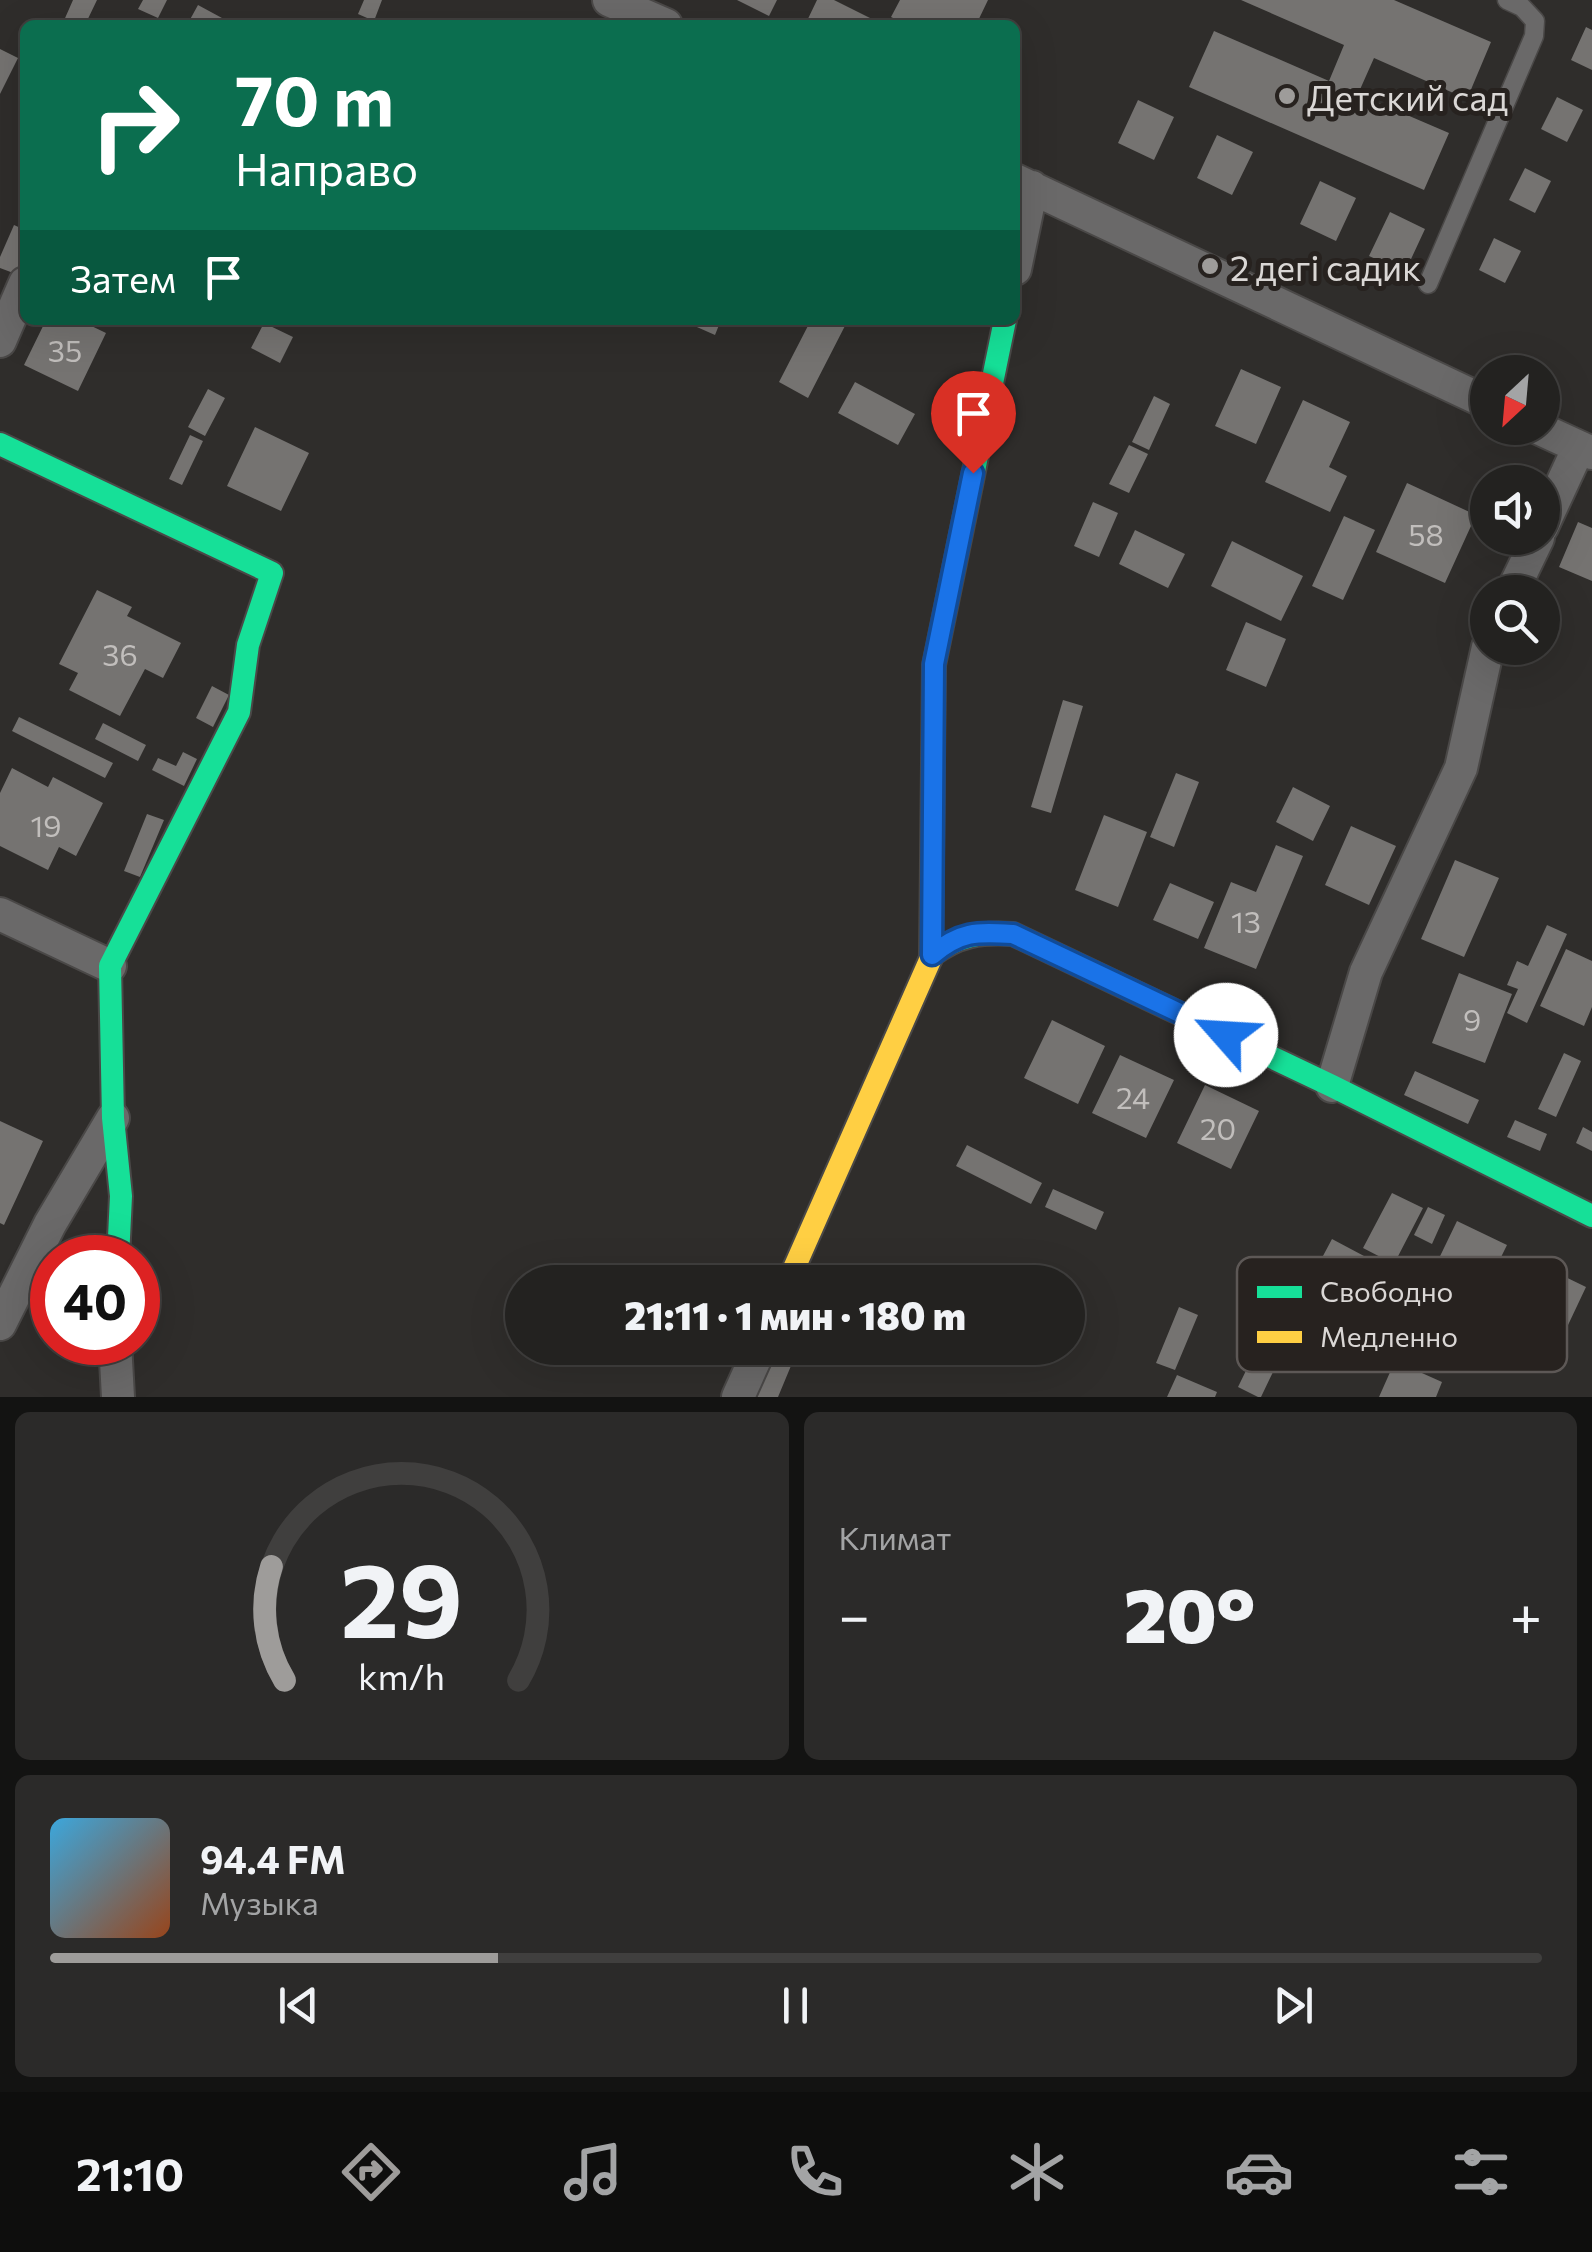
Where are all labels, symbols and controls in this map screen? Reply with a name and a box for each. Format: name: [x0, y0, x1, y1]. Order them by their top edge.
text: 70 m: [235, 55, 394, 140]
icon: right: [70, 60, 200, 190]
place label: Детский сад: [1307, 75, 1508, 118]
marker: Детский сад: [1276, 85, 1298, 107]
text: Направо: [235, 140, 418, 195]
place label: 2 дегі садик: [1230, 245, 1421, 288]
icon: arrive: [196, 250, 251, 305]
text: Затем: [70, 254, 176, 301]
marker: 2 дегі садик: [1199, 255, 1221, 277]
house number: 35: [48, 331, 82, 368]
north arrow: [1470, 355, 1560, 445]
map controls: [1470, 355, 1560, 665]
pin: [931, 371, 1016, 474]
icon: arrive: [946, 386, 1001, 441]
button: sound: [1470, 465, 1560, 555]
house number: 58: [1408, 515, 1444, 552]
button: search: [1470, 575, 1560, 665]
house number: 36: [102, 635, 138, 672]
house number: 19: [30, 806, 62, 843]
house number: 13: [1231, 902, 1261, 939]
position arrow: [1174, 983, 1278, 1087]
house number: 9: [1463, 1000, 1481, 1037]
house number: 24: [1116, 1078, 1150, 1115]
house number: 20: [1200, 1109, 1236, 1146]
speed limit sign: 40: [30, 1235, 160, 1365]
legend: [1237, 1257, 1567, 1372]
text: Свободно: [1320, 1274, 1453, 1308]
text: 21:11 · 1 мин · 180 m: [624, 1291, 966, 1338]
text: Медленно: [1320, 1319, 1458, 1353]
text: Климат: [839, 1517, 951, 1557]
text: 29: [340, 1532, 463, 1659]
text: 20°: [1124, 1567, 1256, 1658]
text: −: [839, 1580, 870, 1647]
text: +: [1510, 1580, 1542, 1647]
text: km/h: [358, 1654, 445, 1697]
text: 94.4 FM: [200, 1835, 346, 1882]
text: Музыка: [200, 1882, 319, 1922]
icon: previous: [271, 1978, 326, 2033]
icon: pause: [768, 1978, 823, 2033]
icon: next: [1266, 1978, 1321, 2033]
icon: directions: [336, 2137, 406, 2207]
icon: music: [558, 2137, 628, 2207]
icon: phone: [780, 2137, 850, 2207]
icon: climate: [1002, 2137, 1072, 2207]
icon: car: [1224, 2137, 1294, 2207]
icon: filters: [1446, 2137, 1516, 2207]
text: 21:10: [76, 2145, 184, 2200]

